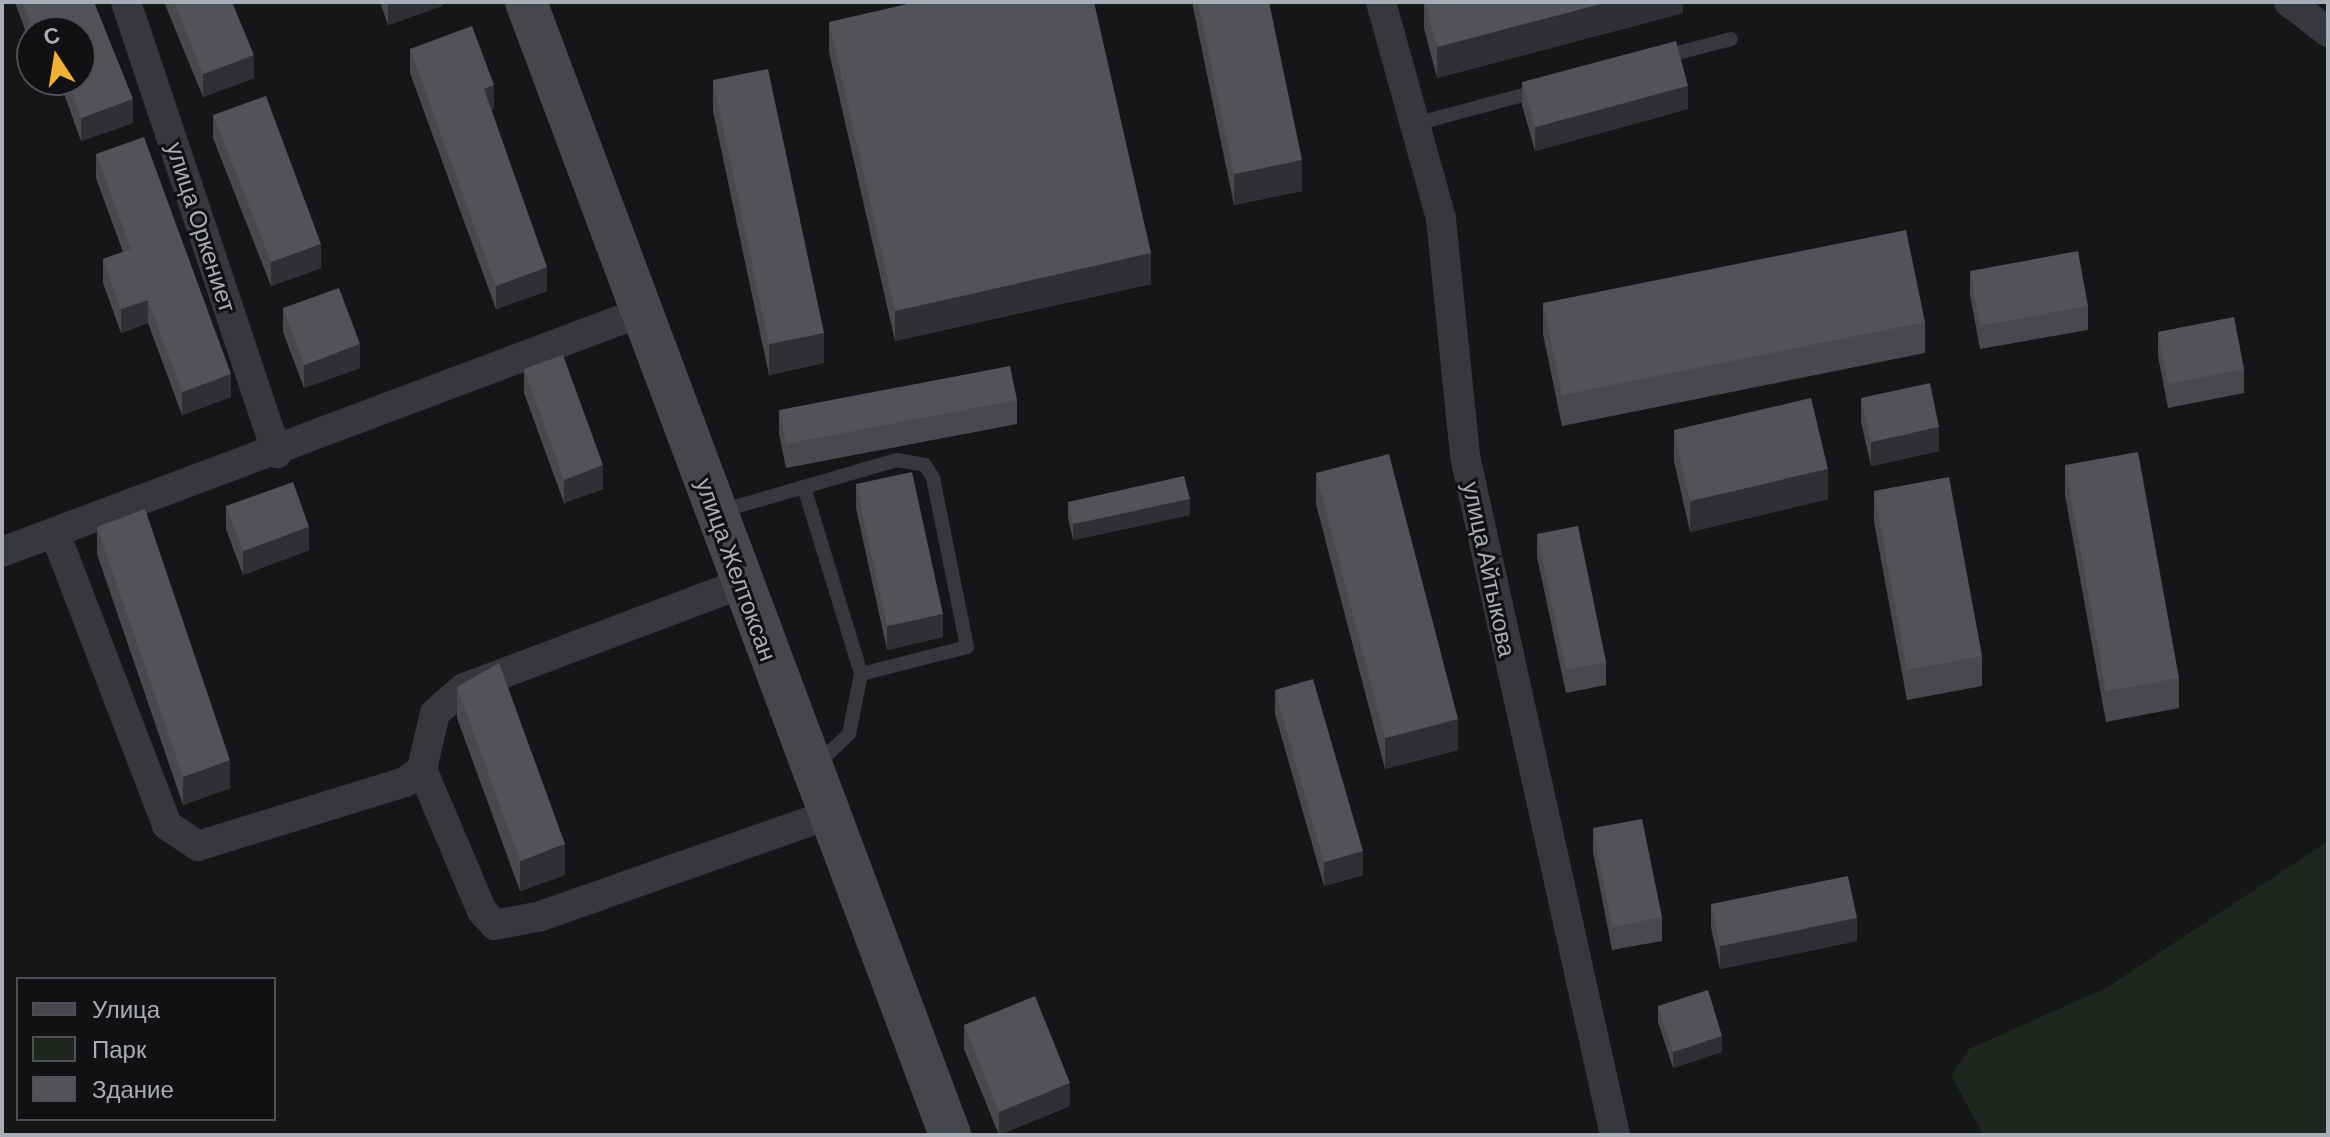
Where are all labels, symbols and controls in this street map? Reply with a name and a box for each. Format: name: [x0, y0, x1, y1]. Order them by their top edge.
north arrow: [16, 16, 96, 96]
text: С: [41, 20, 62, 49]
street label: улица Оркениет: [161, 138, 243, 316]
street label: улица Желтоксан: [691, 474, 783, 664]
street label: улица Айтыкова: [1457, 479, 1523, 659]
legend: [16, 977, 276, 1121]
text: Улица: [92, 994, 160, 1023]
text: Парк: [92, 1034, 146, 1063]
text: Здание: [92, 1074, 174, 1103]

